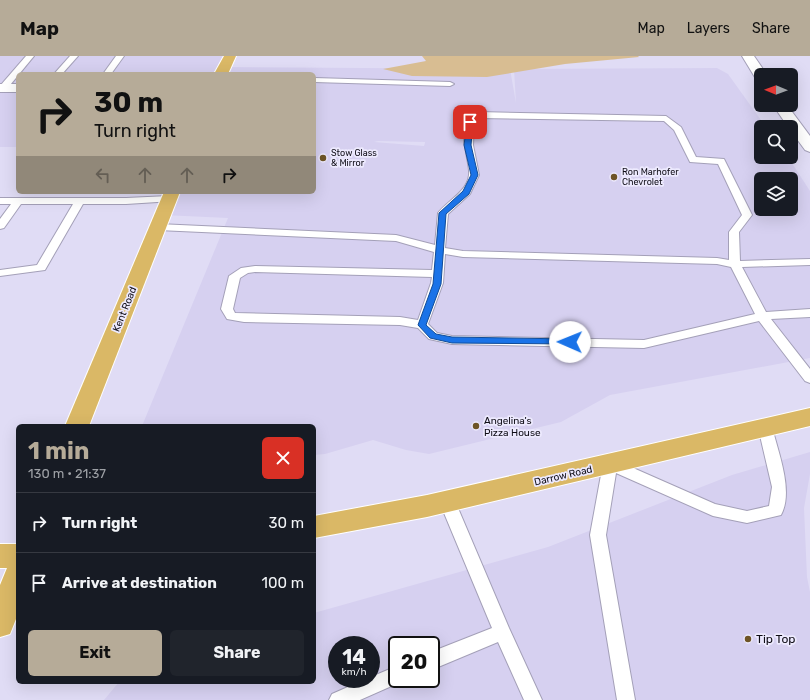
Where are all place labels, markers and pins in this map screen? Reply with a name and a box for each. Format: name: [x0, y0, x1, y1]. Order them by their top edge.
pin: [453, 105, 487, 139]
place label: Stow Glass & Mirror: [331, 148, 377, 168]
marker: Stow Glass & Mirror: [318, 153, 328, 163]
place label: Ron Marhofer Chevrolet: [622, 167, 679, 187]
marker: Ron Marhofer Chevrolet: [609, 172, 619, 182]
place label: Angelina's Pizza House: [484, 415, 541, 439]
marker: Angelina's Pizza House: [471, 421, 481, 431]
place label: Tip Top: [756, 632, 795, 646]
marker: Tip Top: [743, 634, 753, 644]

